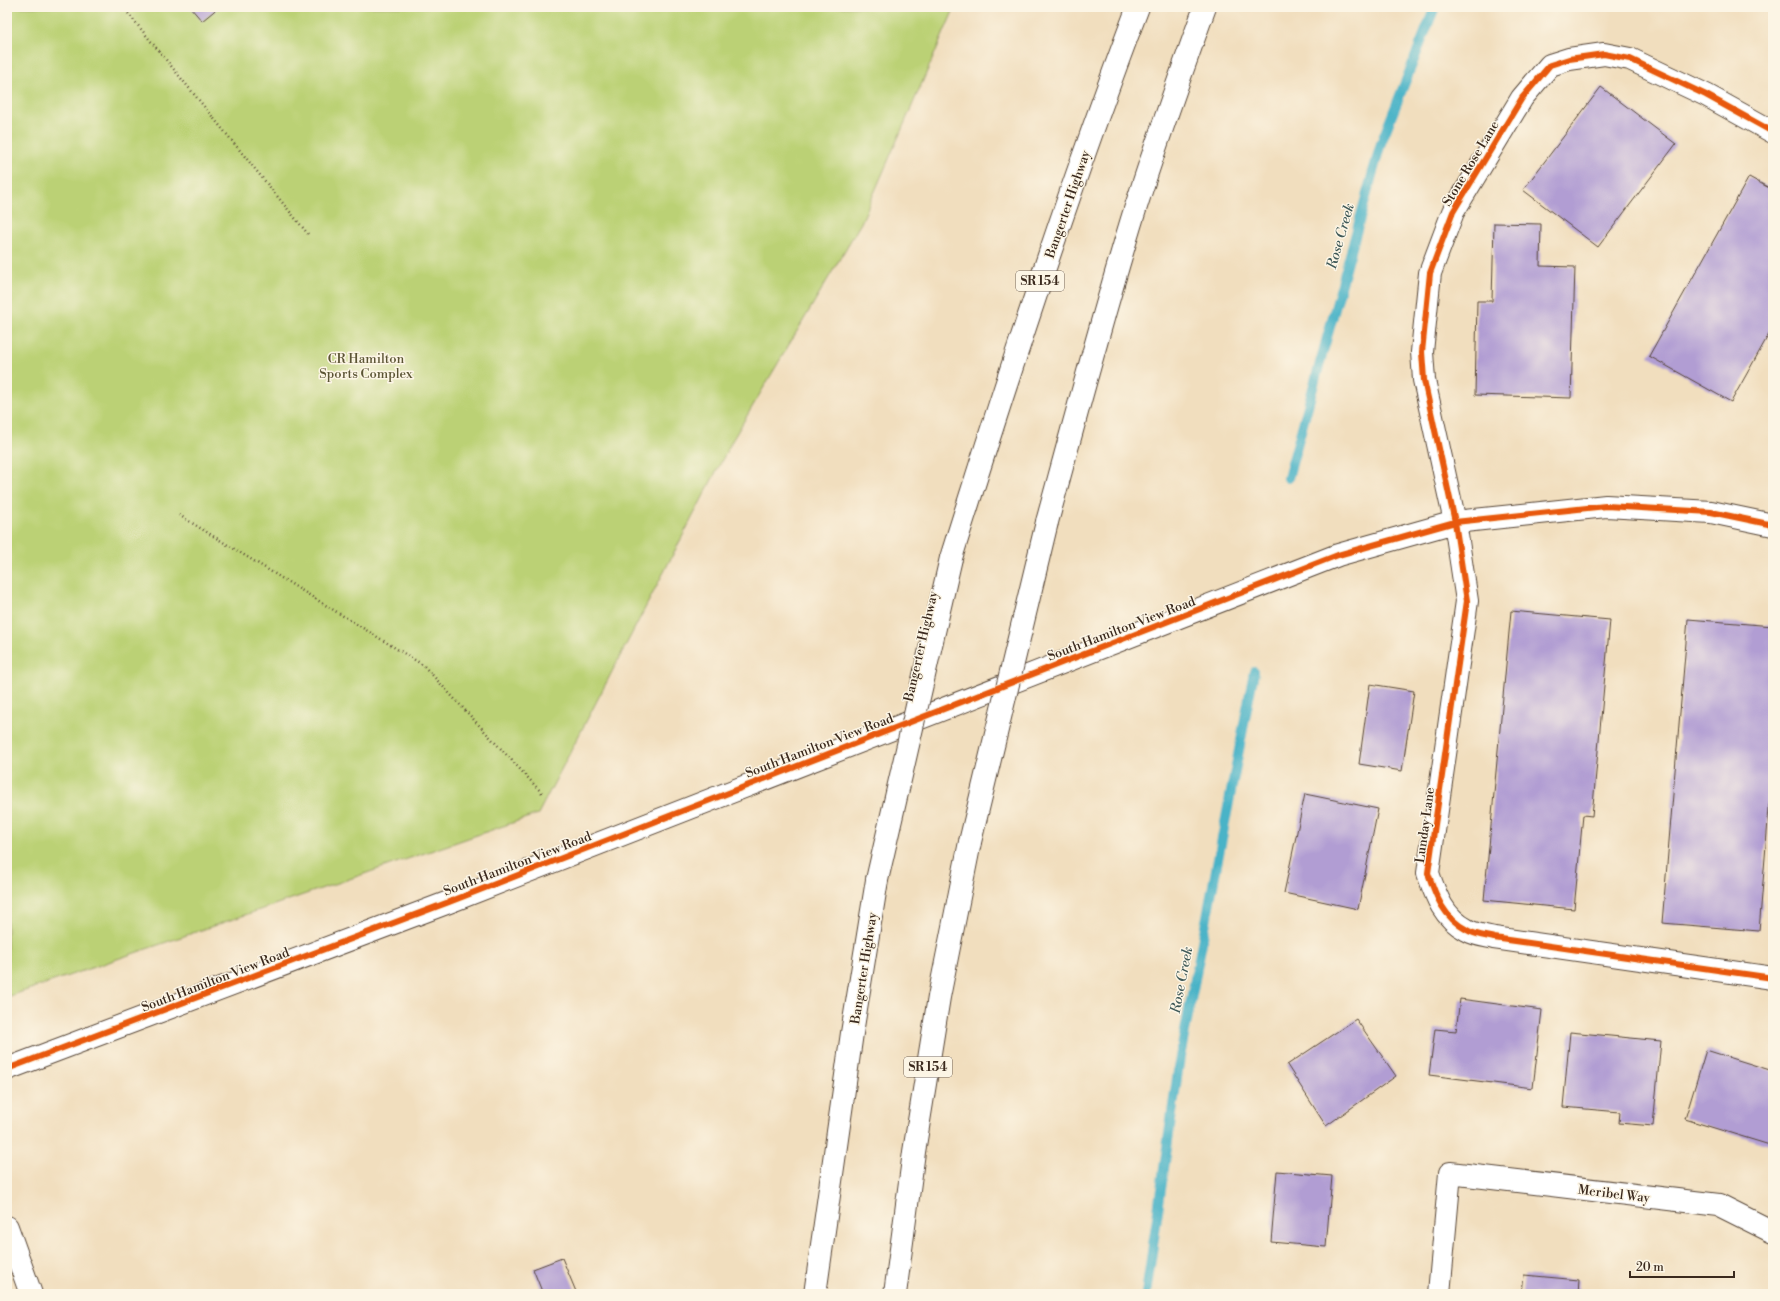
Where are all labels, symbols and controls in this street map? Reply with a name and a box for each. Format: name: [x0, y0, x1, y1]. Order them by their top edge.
street label: Stone Rose Lane: [1439, 118, 1503, 209]
street label: Bangerter Highway: [1042, 148, 1094, 261]
water label: Rose Creek: [1323, 201, 1359, 272]
road number: SR 154: [1016, 271, 1064, 291]
park label: CR Hamilton Sports Complex: [319, 351, 413, 382]
street label: Bangerter Highway: [900, 589, 942, 704]
street label: South Hamilton View Road: [1045, 593, 1198, 665]
street label: South Hamilton View Road: [743, 710, 896, 782]
street label: Lunday Lane: [1412, 786, 1438, 864]
street label: South Hamilton View Road: [441, 828, 594, 900]
street label: Bangerter Highway: [847, 910, 881, 1026]
street label: South Hamilton View Road: [139, 944, 292, 1016]
water label: Rose Creek: [1167, 945, 1197, 1016]
road number: SR 154: [904, 1057, 952, 1077]
street label: Meribel Way: [1577, 1182, 1651, 1206]
scale bar: [1630, 1253, 1734, 1279]
text: 20 m: [1636, 1260, 1664, 1275]

